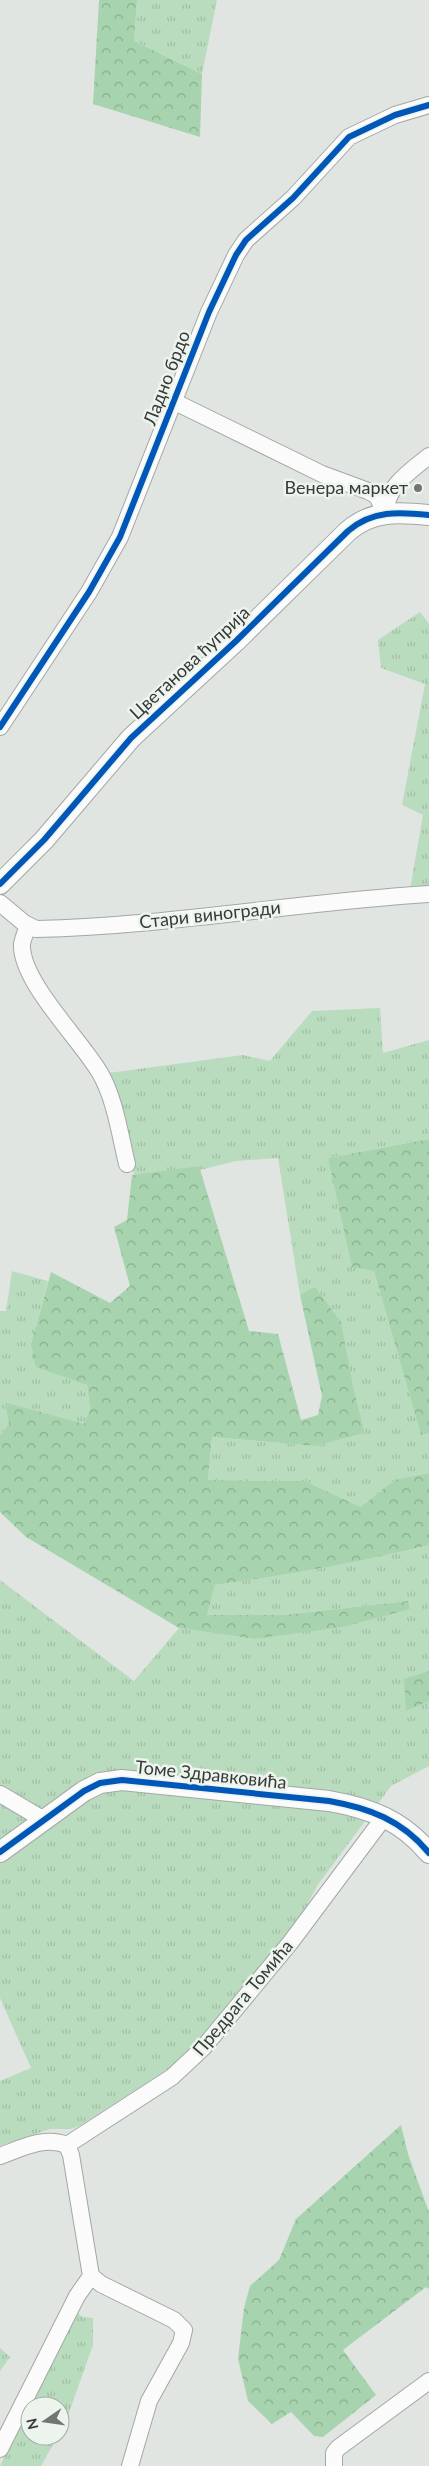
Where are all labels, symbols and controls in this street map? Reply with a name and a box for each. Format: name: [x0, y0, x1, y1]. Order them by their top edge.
street label: Ладно брдо: [138, 327, 194, 429]
place label: Венера маркет: [285, 476, 408, 498]
marker: Венера маркет: [412, 482, 424, 494]
street label: Цветанова ћуприја: [125, 601, 254, 723]
street label: Стари виногради: [138, 896, 282, 932]
street label: Томе Здравковића: [134, 1755, 288, 1793]
street label: Предрага Томића: [187, 1935, 297, 2060]
north arrow: [20, 2396, 70, 2446]
text: N: [22, 2417, 41, 2431]

